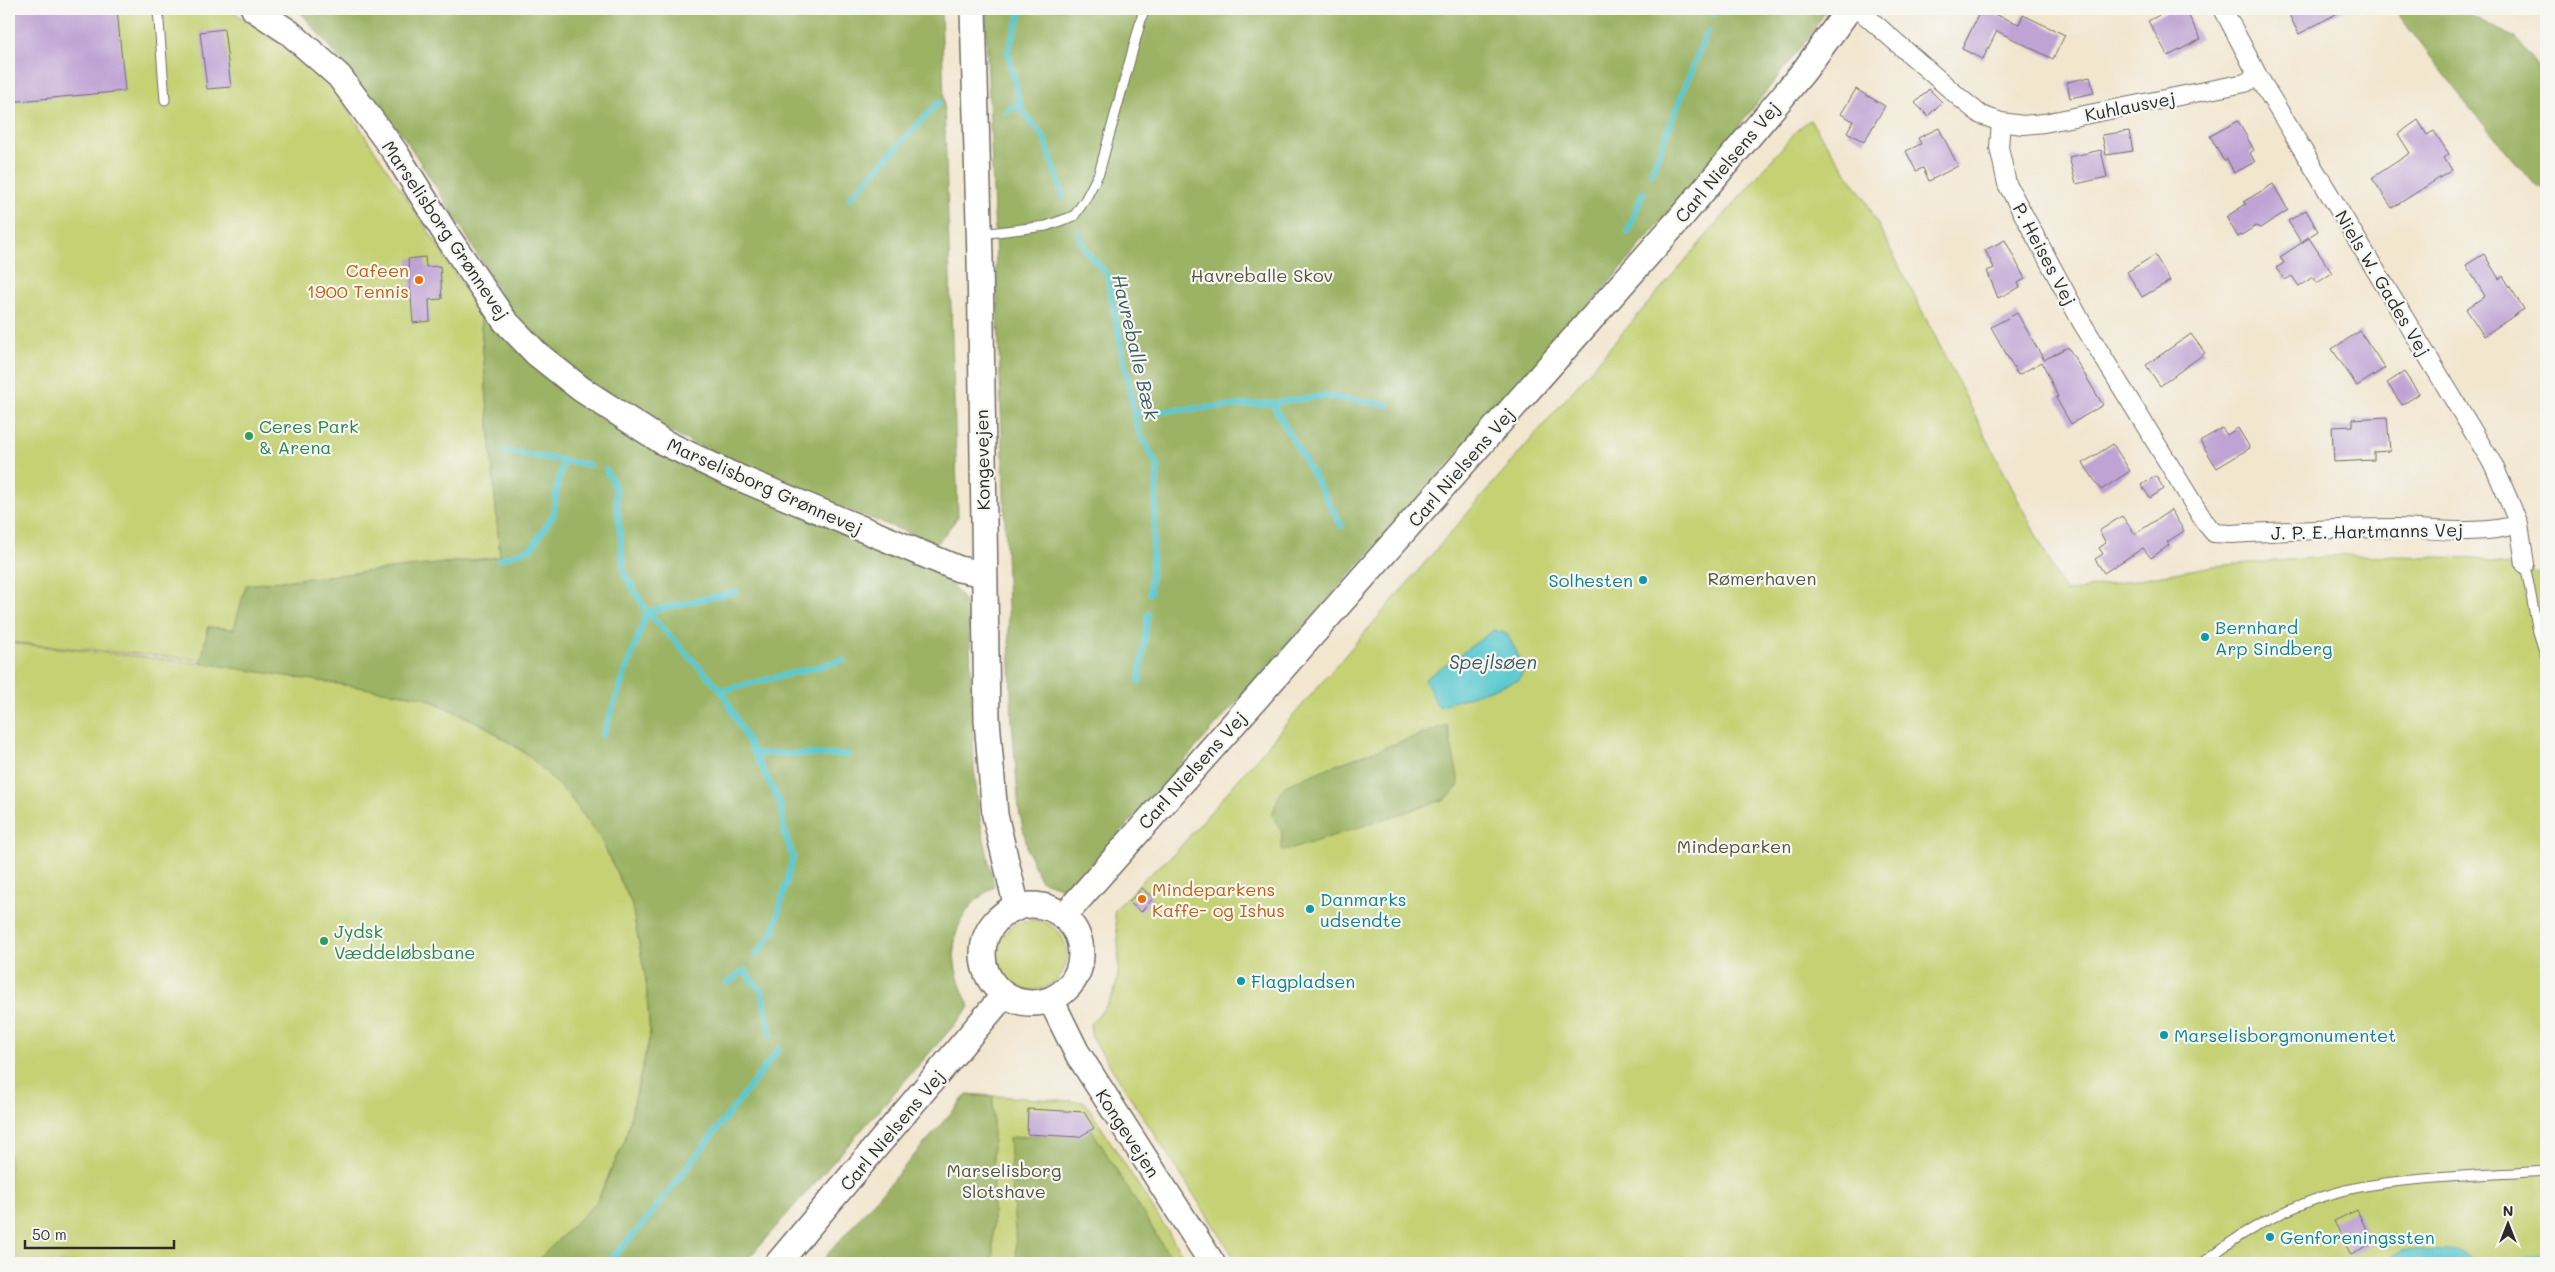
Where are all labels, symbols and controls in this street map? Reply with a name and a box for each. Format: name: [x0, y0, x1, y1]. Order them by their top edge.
street label: Kuhlausvej: [2083, 85, 2177, 127]
street label: Carl Nielsens Vej: [1669, 96, 1785, 228]
street label: Marselisborg Grønnevej: [377, 136, 515, 324]
street label: P. Heises Vej: [2008, 199, 2082, 309]
street label: Niels W. Gades Vej: [2330, 206, 2436, 360]
place label: Cafeen 1900 Tennis: [307, 258, 409, 303]
park label: Havreballe Skov: [1191, 263, 1333, 287]
water label: Havreballe Bæk: [1107, 272, 1165, 423]
marker: Cafeen 1900 Tennis: [413, 274, 425, 286]
street label: Carl Nielsens Vej: [1402, 402, 1520, 532]
street label: Kongevejen: [969, 409, 995, 511]
place label: Ceres Park & Arena: [259, 414, 359, 459]
marker: Ceres Park & Arena: [243, 430, 255, 442]
street label: Marselisborg Grønnevej: [663, 432, 867, 540]
street label: J. P. E. Hartmanns Vej: [2271, 517, 2463, 545]
park label: Rømerhaven: [1708, 566, 1816, 590]
place label: Solhesten: [1549, 568, 1633, 592]
marker: Solhesten: [1637, 574, 1649, 586]
place label: Bernhard Arp Sindberg: [2215, 615, 2332, 660]
marker: Bernhard Arp Sindberg: [2199, 631, 2211, 643]
water label: Spejlsøen: [1449, 649, 1537, 674]
street label: Carl Nielsens Vej: [1133, 706, 1251, 834]
park label: Mindeparken: [1677, 834, 1791, 858]
place label: Mindeparkens Kaffe- og Ishus: [1152, 877, 1285, 922]
place label: Danmarks udsendte: [1320, 887, 1406, 932]
marker: Mindeparkens Kaffe- og Ishus: [1136, 893, 1148, 905]
marker: Danmarks udsendte: [1304, 903, 1316, 915]
place label: Jydsk Væddeløbsbane: [334, 919, 475, 964]
marker: Jydsk Væddeløbsbane: [318, 935, 330, 947]
place label: Flagpladsen: [1251, 969, 1355, 993]
marker: Flagpladsen: [1235, 975, 1247, 987]
place label: Marselisborgmonumentet: [2174, 1023, 2396, 1047]
marker: Marselisborgmonumentet: [2158, 1029, 2170, 1041]
street label: Carl Nielsens Vej: [834, 1064, 950, 1196]
street label: Kongevejen: [1090, 1084, 1166, 1182]
park label: Marselisborg Slotshave: [947, 1158, 1061, 1203]
north arrow: [2482, 1200, 2532, 1250]
text: N: [2503, 1201, 2513, 1220]
scale bar: [25, 1217, 174, 1249]
text: 50 m: [32, 1224, 67, 1244]
place label: Genforeningssten: [2280, 1225, 2435, 1249]
marker: Genforeningssten: [2264, 1231, 2276, 1243]

